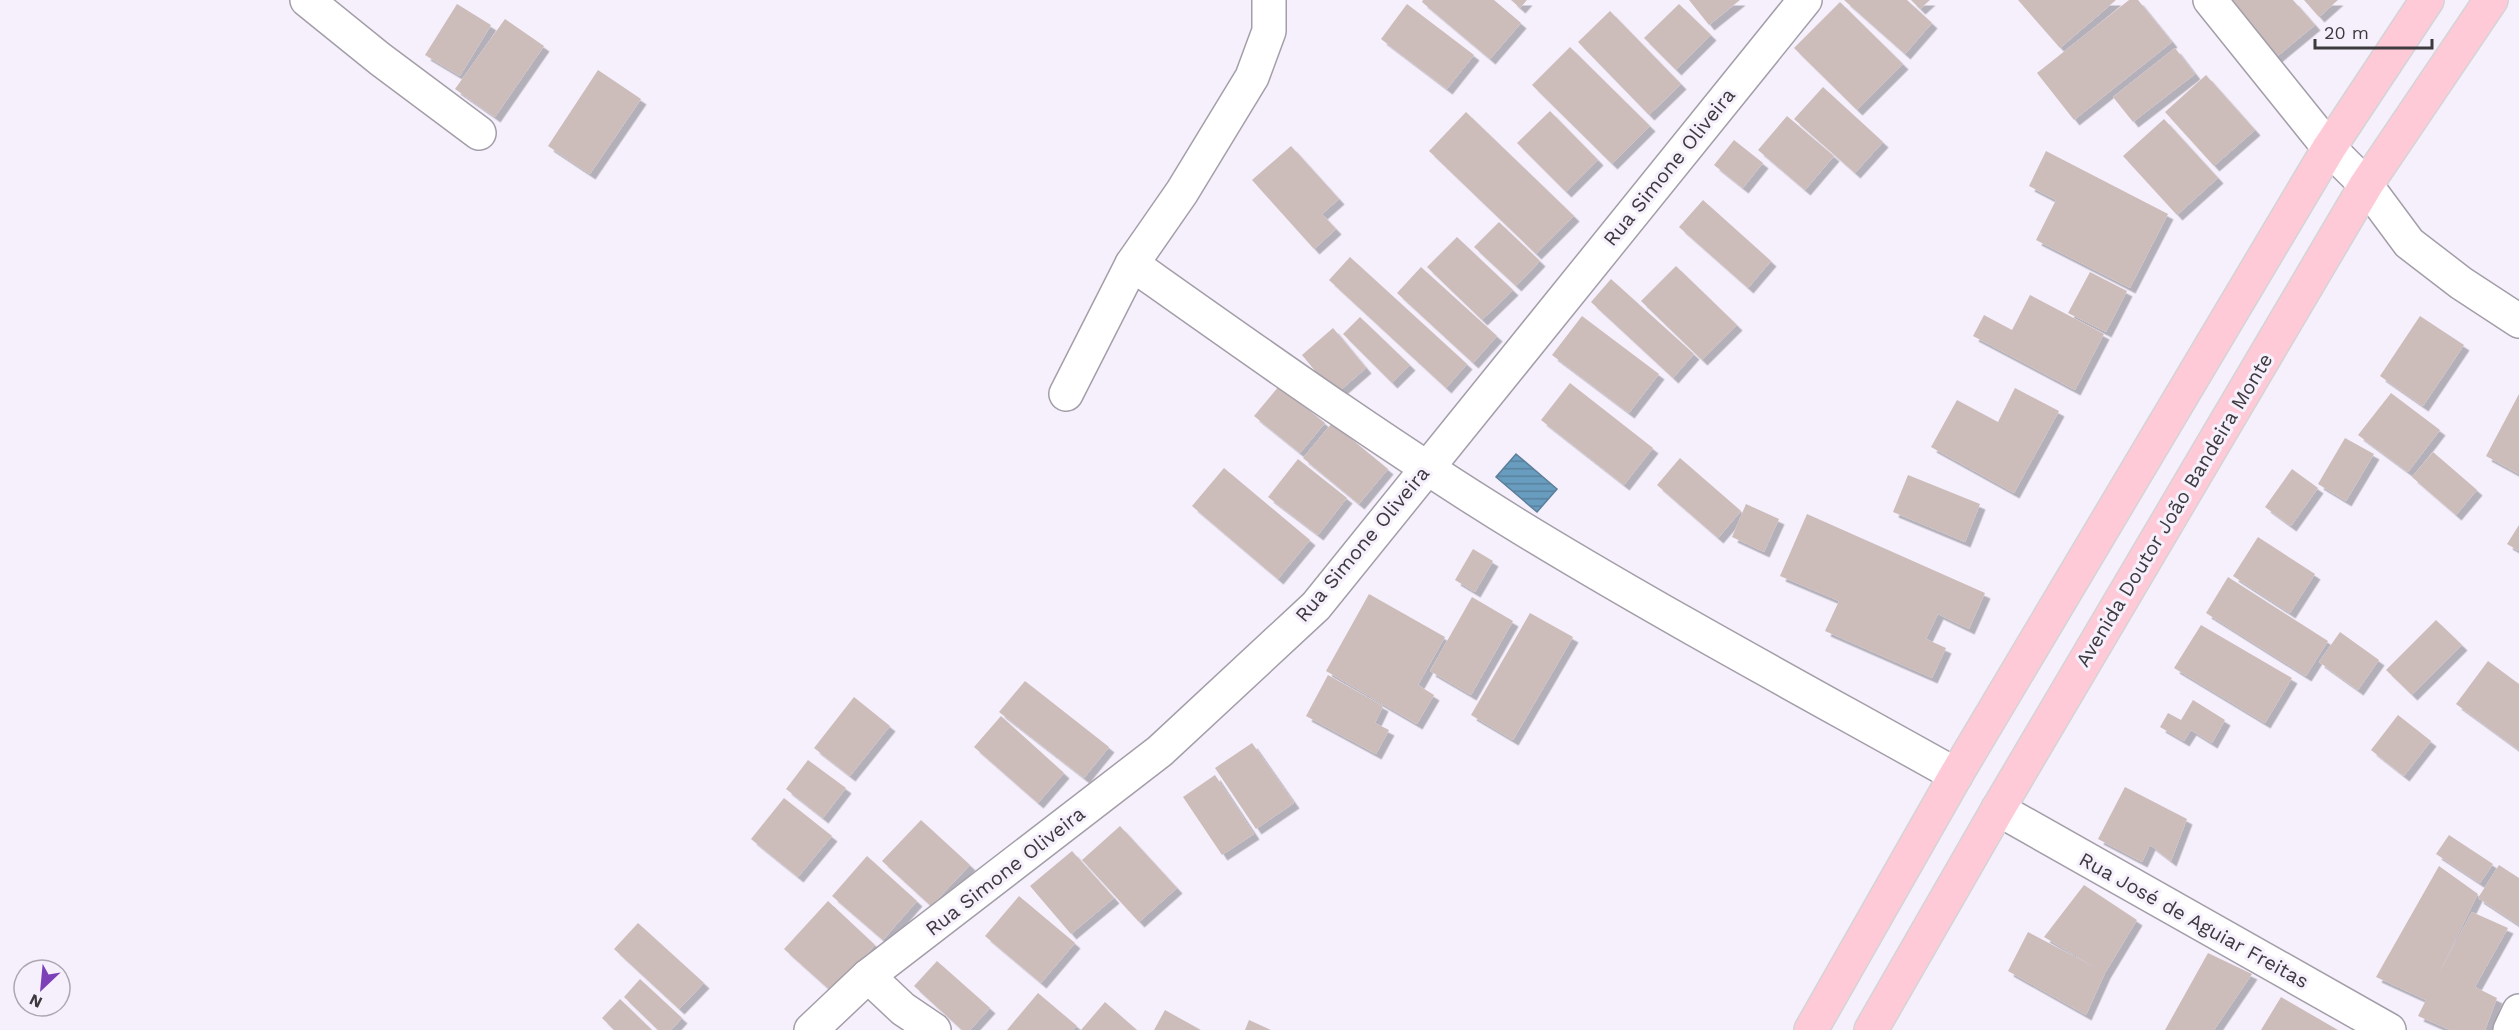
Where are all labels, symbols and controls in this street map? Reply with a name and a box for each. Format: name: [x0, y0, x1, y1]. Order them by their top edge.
scale bar: [2315, 12, 2432, 50]
text: 20 m: [2324, 22, 2369, 43]
street label: Rua Simone Oliveira: [1598, 83, 1740, 251]
street label: Avenida Doutor João Bandeira Monte: [2071, 349, 2277, 671]
street label: Rua Simone Oliveira: [1290, 461, 1434, 627]
street label: Rua Simone Oliveira: [920, 801, 1090, 941]
street label: Rua José de Aguiar Freitas: [2075, 847, 2313, 993]
north arrow: [12, 958, 72, 1018]
text: N: [26, 990, 45, 1012]

